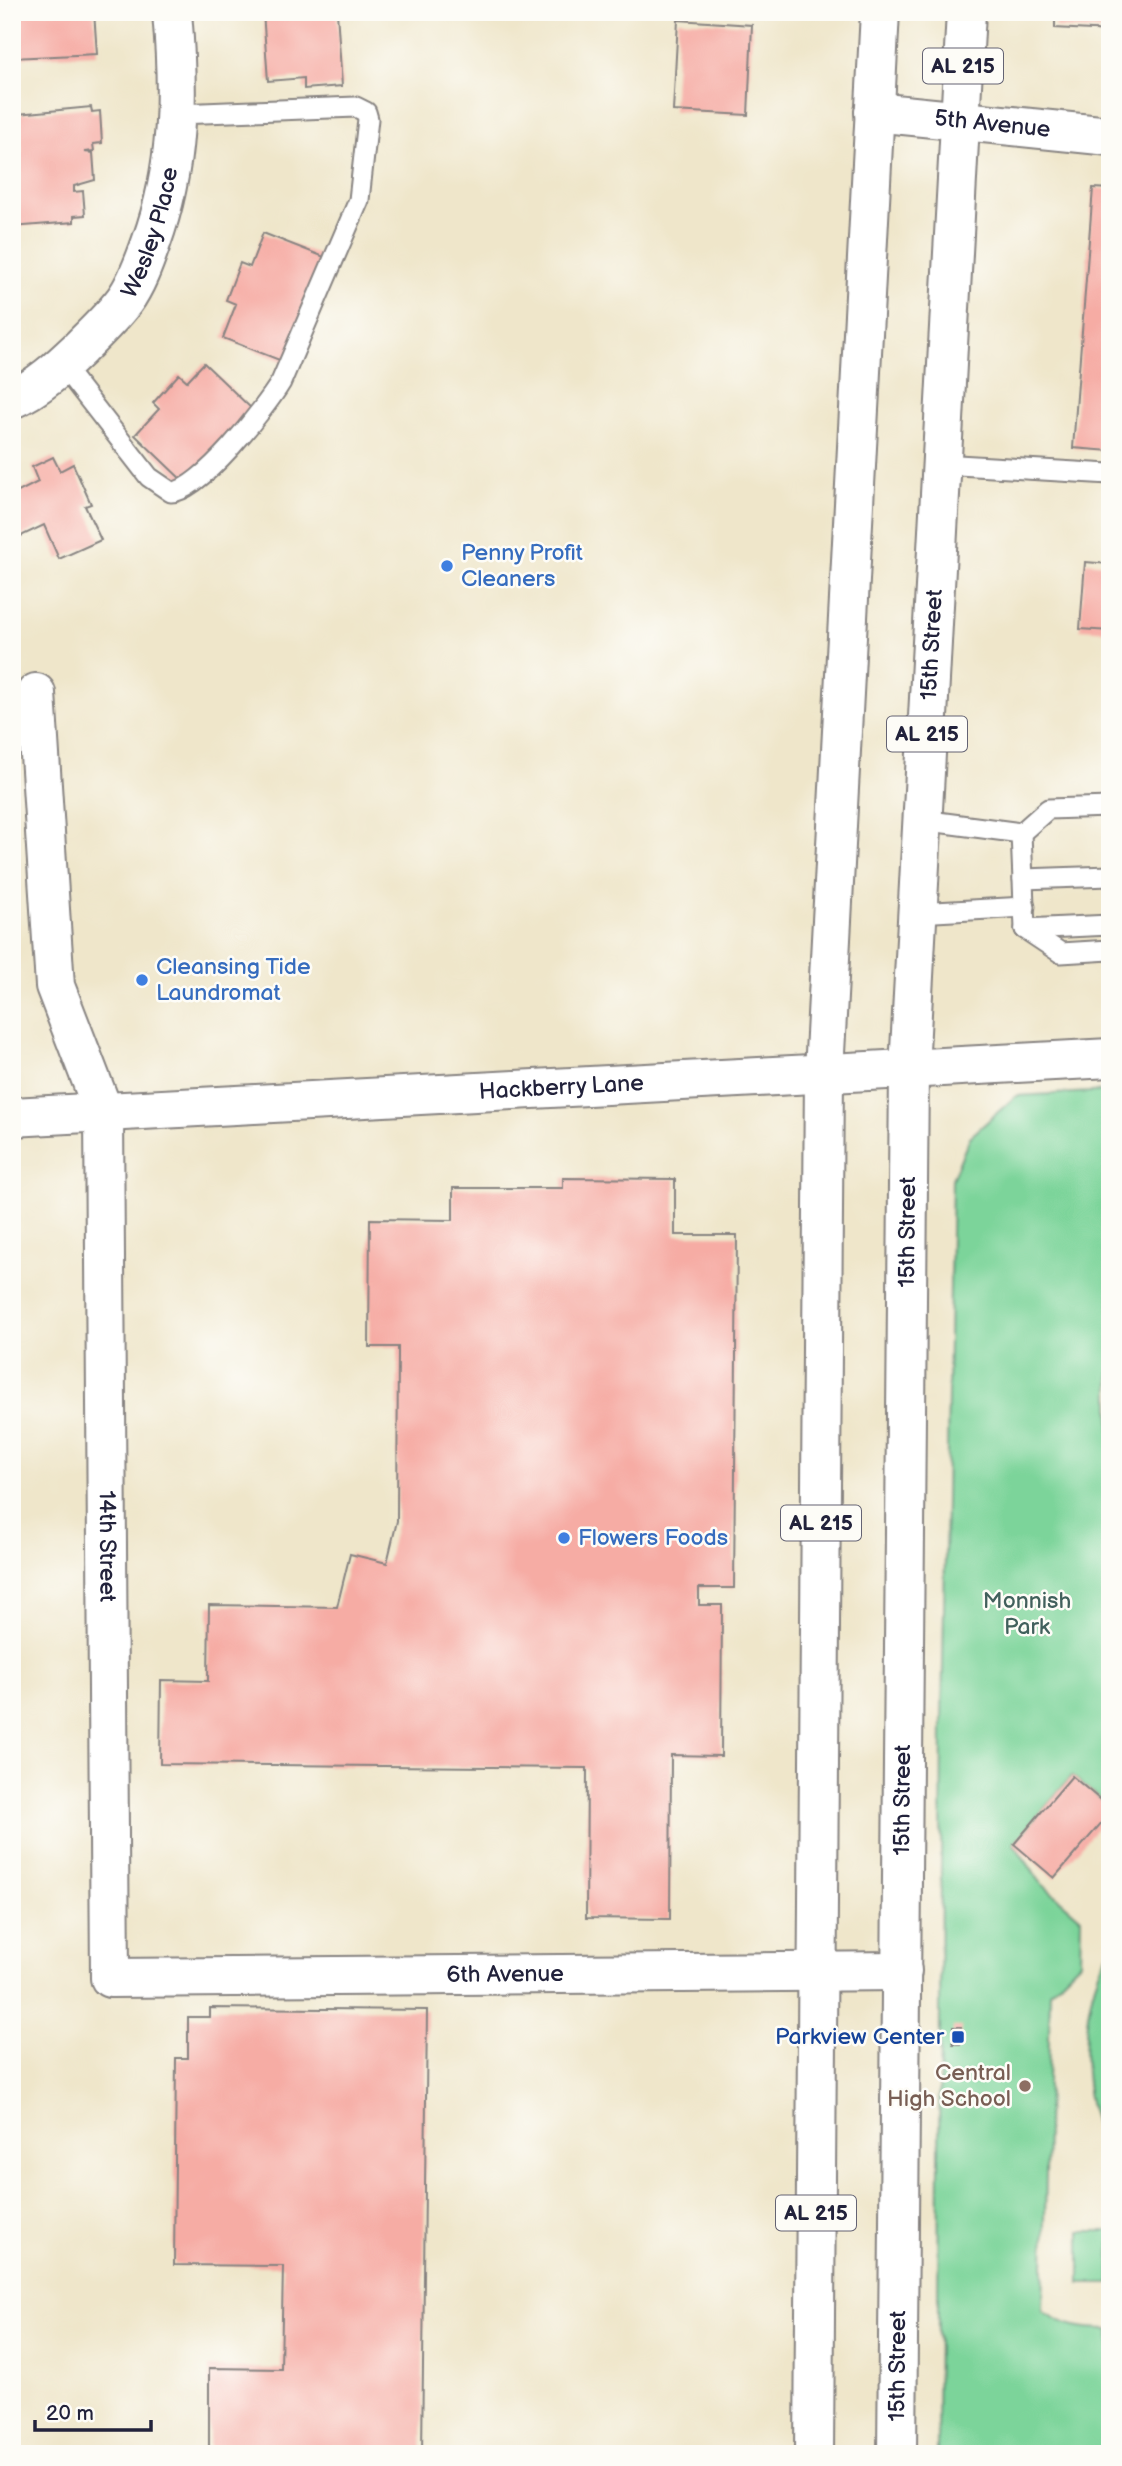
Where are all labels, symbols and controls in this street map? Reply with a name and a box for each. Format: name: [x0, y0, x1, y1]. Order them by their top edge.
road number: AL 215: [923, 48, 1003, 84]
street label: 5th Avenue: [933, 104, 1052, 144]
street label: Wesley Place: [115, 165, 184, 303]
place label: Penny Profit Cleaners: [461, 539, 583, 593]
marker: Penny Profit Cleaners: [439, 558, 455, 574]
street label: 15th Street: [915, 589, 949, 701]
road number: AL 215: [887, 716, 967, 752]
place label: Cleansing Tide Laundromat: [156, 953, 311, 1007]
marker: Cleansing Tide Laundromat: [134, 972, 150, 988]
street label: Hackberry Lane: [478, 1069, 644, 1106]
street label: 15th Street: [893, 1177, 922, 1288]
street label: 14th Street: [93, 1490, 121, 1602]
road number: AL 215: [781, 1506, 861, 1540]
place label: Flowers Foods: [578, 1524, 728, 1552]
marker: Flowers Foods: [556, 1530, 572, 1546]
park label: Monnish Park: [983, 1587, 1071, 1641]
street label: 15th Street: [888, 1744, 917, 1856]
street label: 6th Avenue: [446, 1960, 564, 1989]
place label: Parkview Center: [775, 2023, 945, 2051]
marker: Parkview Center: [950, 2029, 966, 2045]
place label: Central High School: [887, 2059, 1011, 2113]
marker: Central High School: [1017, 2078, 1033, 2094]
road number: AL 215: [776, 2196, 856, 2230]
street label: 15th Street: [883, 2310, 912, 2422]
scale bar: [35, 2389, 150, 2433]
text: 20 m: [46, 2401, 94, 2426]

